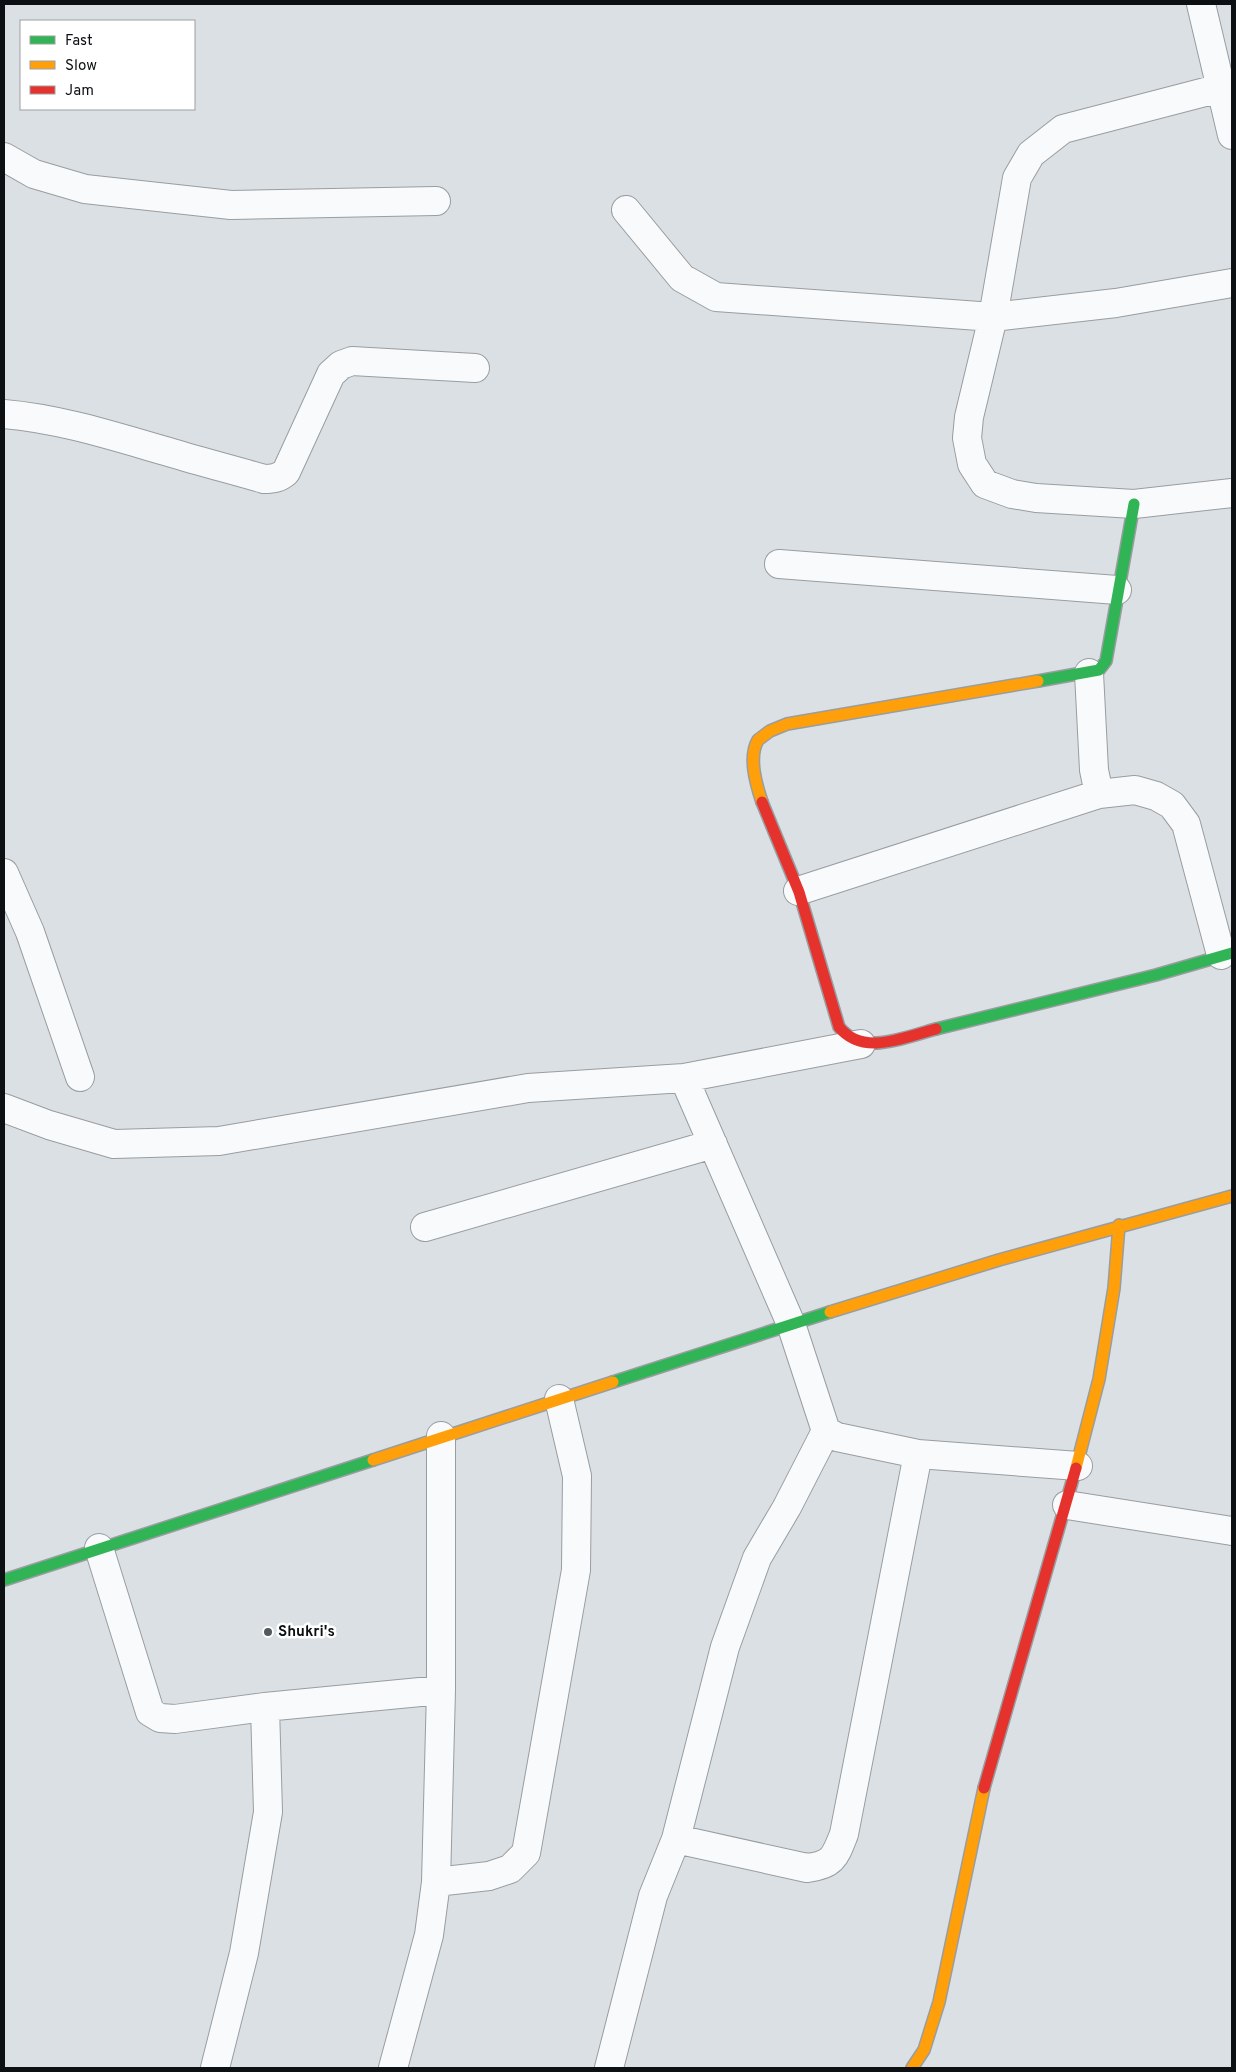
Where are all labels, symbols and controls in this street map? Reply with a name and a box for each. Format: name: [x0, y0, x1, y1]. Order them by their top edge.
legend: [20, 20, 195, 110]
text: Fast: [65, 32, 93, 51]
text: Slow: [65, 57, 97, 76]
text: Jam: [65, 82, 94, 101]
place label: Shukri's: [278, 1623, 335, 1642]
marker: Shukri's: [262, 1626, 274, 1638]

